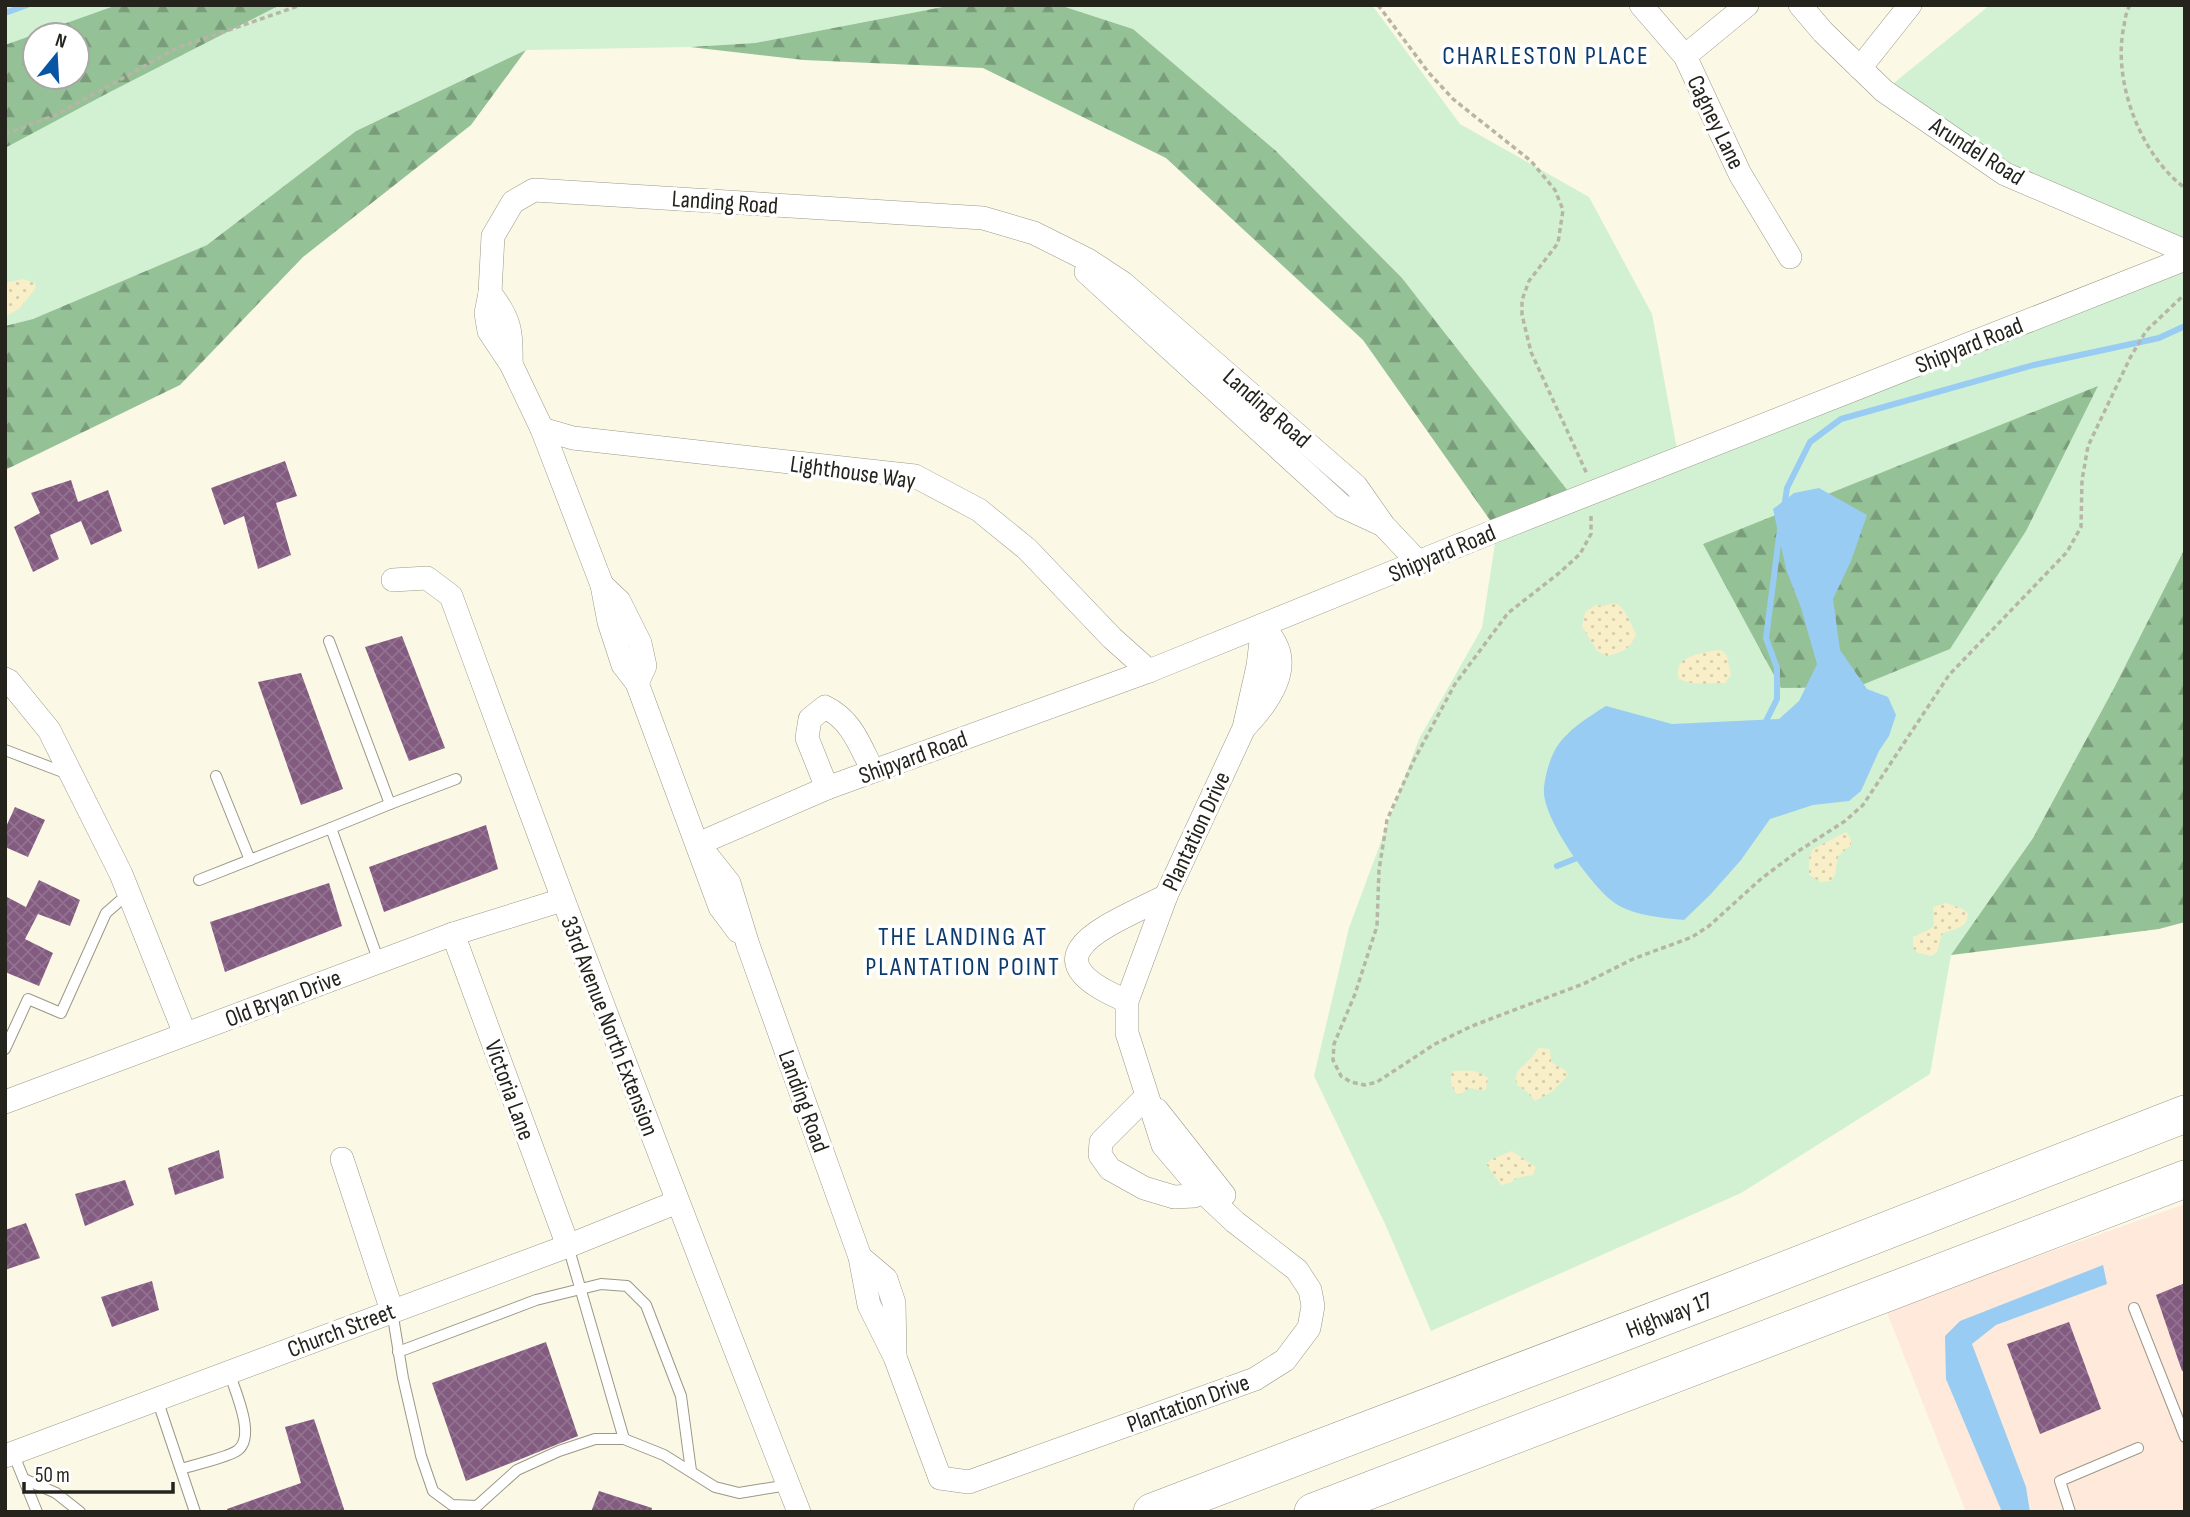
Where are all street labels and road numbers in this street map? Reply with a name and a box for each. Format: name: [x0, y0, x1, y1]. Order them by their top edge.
street label: Cagney Lane: [1680, 71, 1751, 174]
street label: Arundel Road: [1923, 111, 2029, 192]
street label: Landing Road: [671, 184, 779, 221]
street label: Shipyard Road: [1911, 311, 2027, 380]
street label: Landing Road: [1217, 362, 1316, 454]
street label: Lighthouse Way: [788, 449, 918, 496]
street label: Shipyard Road: [1384, 518, 1500, 589]
street label: Shipyard Road: [855, 724, 971, 790]
street label: Plantation Drive: [1156, 767, 1237, 896]
street label: 33rd Avenue North Extension: [554, 912, 665, 1140]
street label: Old Bryan Drive: [221, 963, 345, 1034]
street label: Victoria Lane: [478, 1036, 541, 1144]
street label: Landing Road: [772, 1046, 835, 1156]
street label: Highway 17: [1622, 1286, 1717, 1345]
street label: Church Street: [283, 1297, 399, 1364]
street label: Plantation Drive: [1123, 1368, 1253, 1439]

